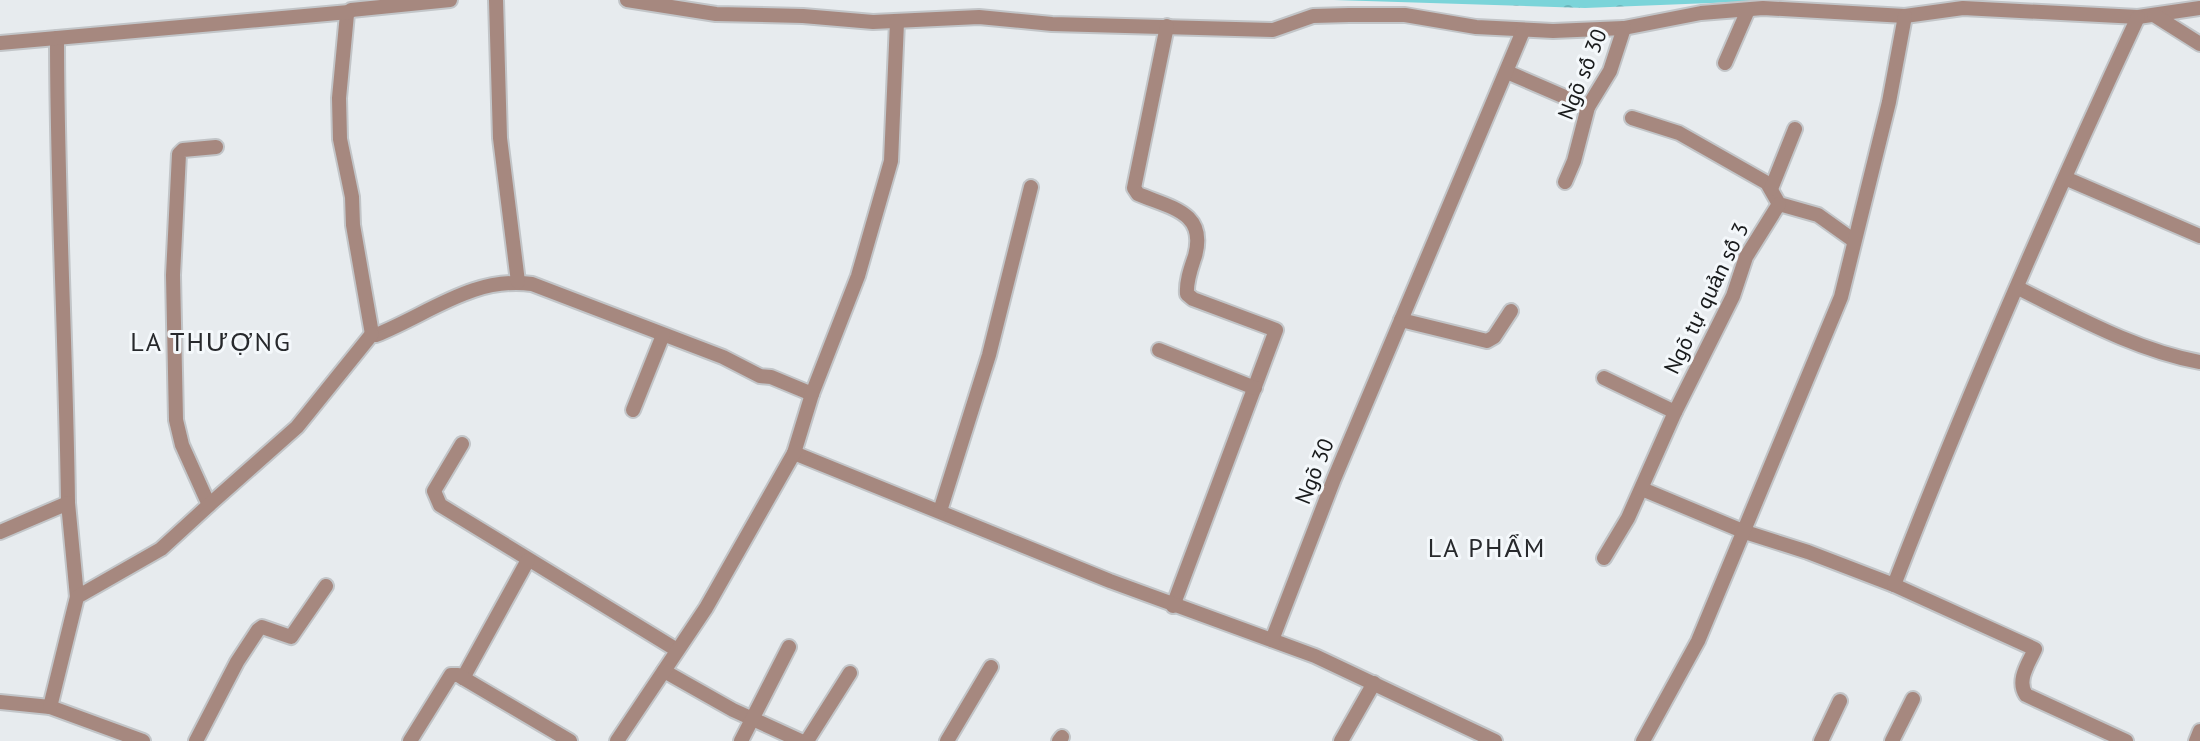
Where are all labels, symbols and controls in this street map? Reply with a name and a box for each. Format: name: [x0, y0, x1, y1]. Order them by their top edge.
street label: Ngõ số 30: [1551, 25, 1613, 123]
street label: Ngõ tự quản số 3: [1657, 218, 1755, 378]
district label: LA THƯỢNG: [130, 325, 292, 358]
street label: Ngõ 30: [1288, 434, 1340, 508]
district label: LA PHẨM: [1428, 531, 1546, 564]

